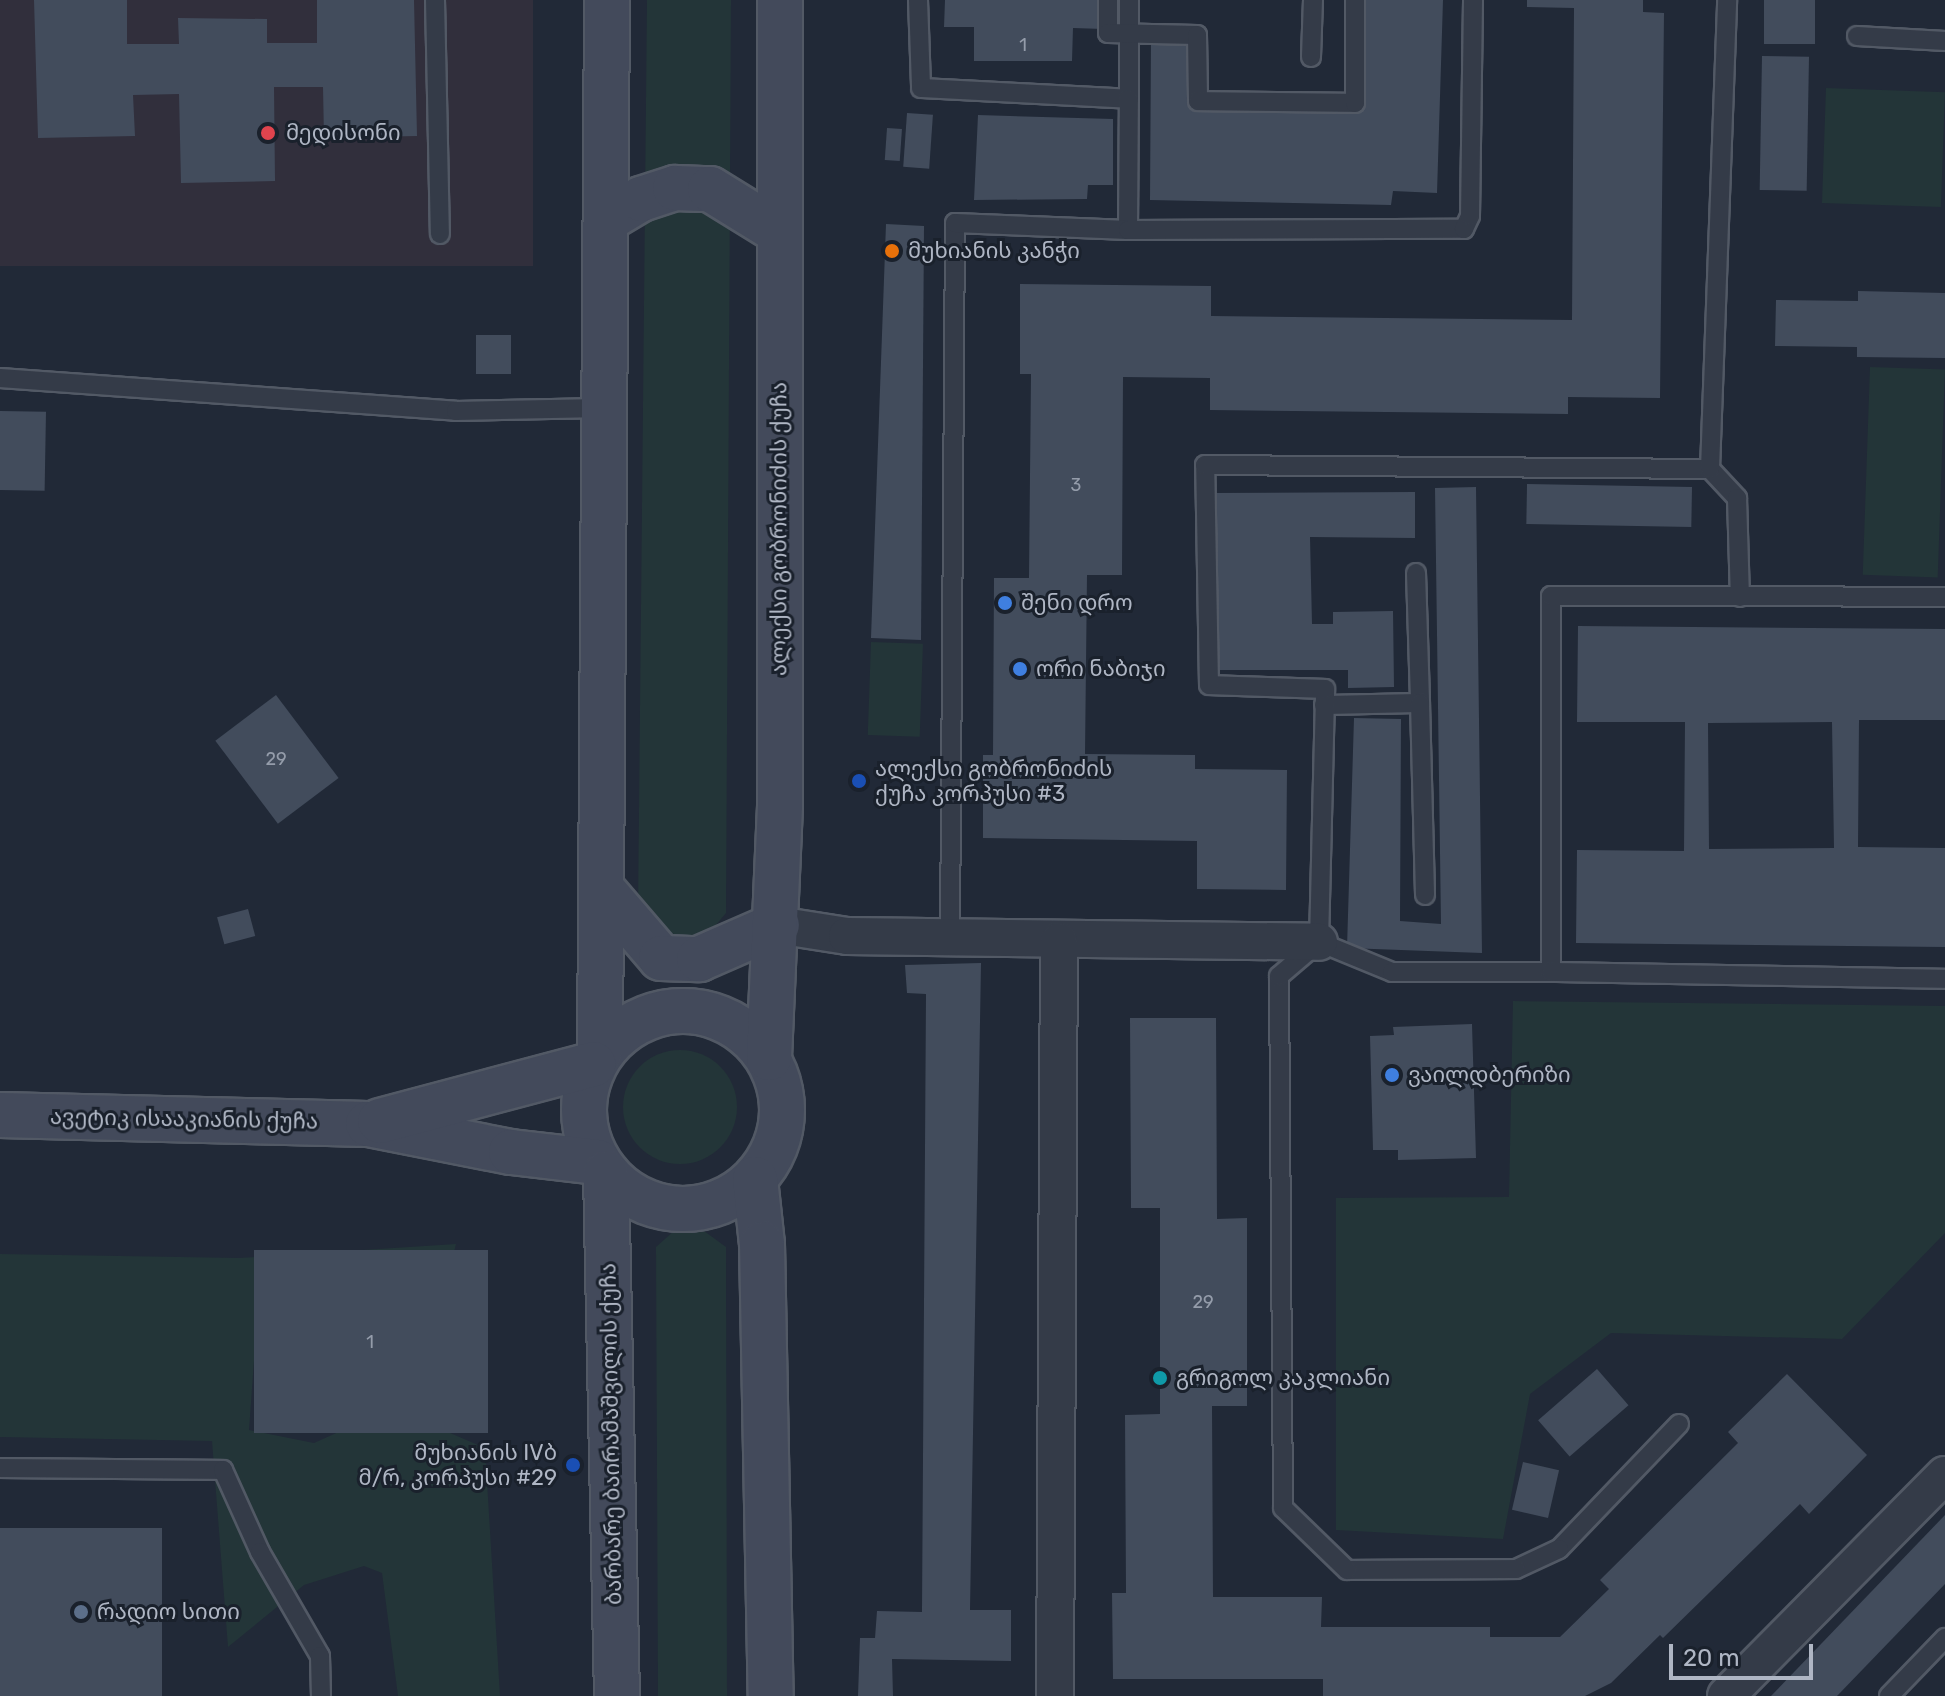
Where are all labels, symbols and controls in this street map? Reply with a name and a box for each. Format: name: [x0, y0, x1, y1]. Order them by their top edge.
house number: 1: [1019, 34, 1027, 56]
place label: მედისონი: [286, 120, 401, 146]
marker: მედისონი: [257, 122, 279, 144]
place label: მუხიანის კანჭი: [908, 238, 1080, 264]
marker: მუხიანის კანჭი: [883, 242, 901, 260]
street label: ალექსი გობრონიძის ქუჩა: [766, 382, 792, 676]
house number: 3: [1071, 474, 1081, 496]
place label: შენი დრო: [1021, 590, 1133, 616]
marker: შენი დრო: [996, 594, 1014, 612]
place label: ორი ნაბიჯი: [1036, 656, 1166, 682]
marker: ორი ნაბიჯი: [1011, 660, 1029, 678]
house number: 29: [265, 748, 287, 770]
place label: ალექსი გობრონიძის ქუჩა კორპუსი #3: [875, 755, 1112, 806]
marker: ალექსი გობრონიძის ქუჩა კორპუსი #3: [850, 772, 868, 790]
place label: ვაილდბერიზი: [1408, 1062, 1571, 1088]
marker: ვაილდბერიზი: [1383, 1066, 1401, 1084]
street label: ავეტიკ ისააკიანის ქუჩა: [50, 1103, 318, 1135]
street label: ბარბარე ბაირამაშვილის ქუჩა: [595, 1263, 627, 1605]
house number: 29: [1192, 1291, 1214, 1313]
house number: 1: [366, 1331, 374, 1353]
place label: გრიგოლ კაკლიანი: [1176, 1365, 1390, 1391]
marker: გრიგოლ კაკლიანი: [1151, 1369, 1169, 1387]
place label: მუხიანის IVბ მ/რ, კორპუსი #29: [358, 1439, 557, 1490]
marker: მუხიანის IVბ მ/რ, კორპუსი #29: [564, 1456, 582, 1474]
place label: რადიო სითი: [97, 1599, 240, 1625]
marker: რადიო სითი: [72, 1603, 90, 1621]
scale bar: [1673, 1628, 1817, 1678]
text: 20 m: [1683, 1644, 1740, 1672]

